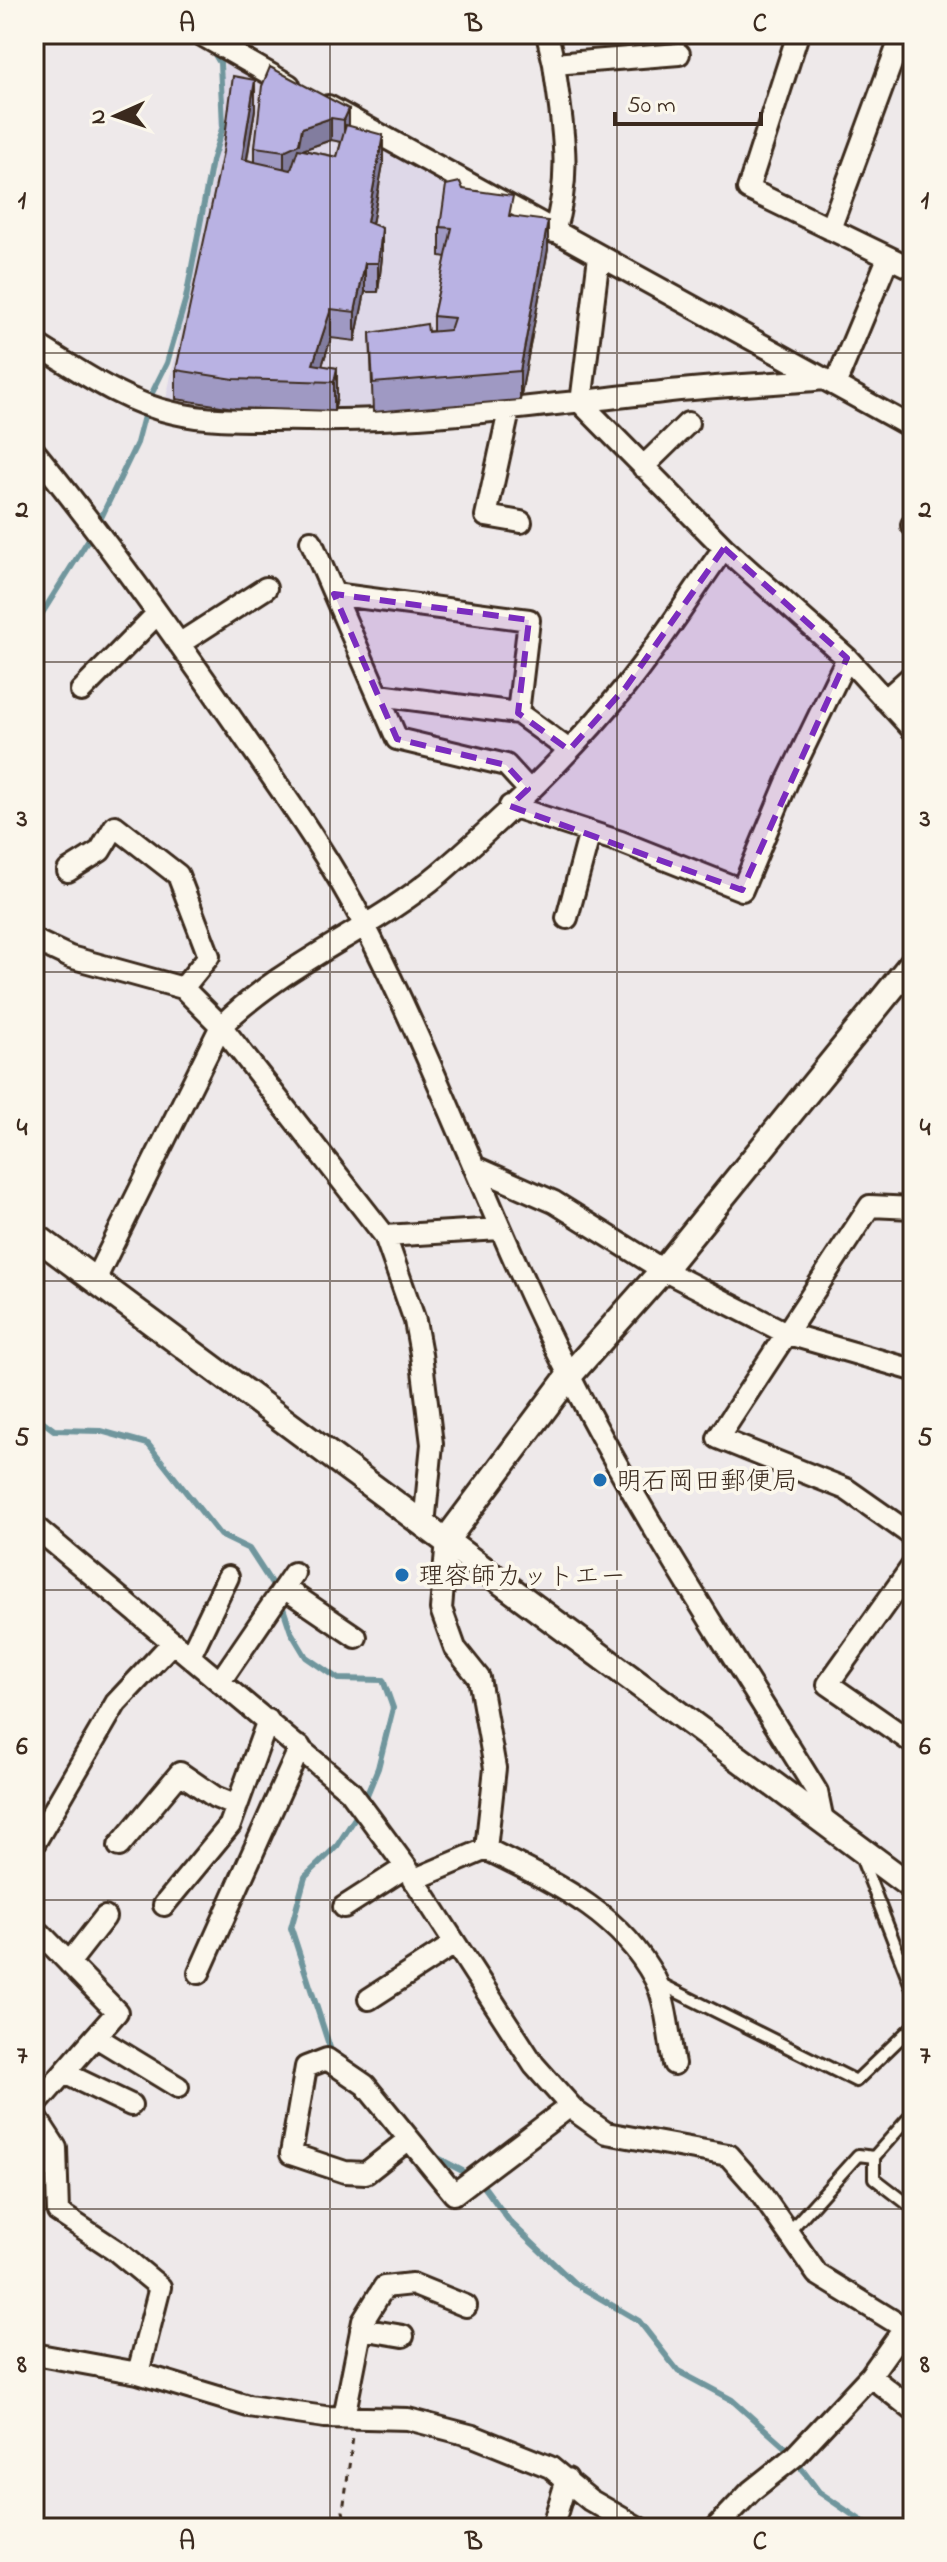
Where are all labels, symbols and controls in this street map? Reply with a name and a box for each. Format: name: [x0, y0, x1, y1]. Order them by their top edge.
text: A: [179, 6, 195, 44]
text: B: [464, 6, 483, 44]
text: C: [753, 6, 767, 44]
north arrow: [76, 76, 156, 156]
scale bar: [615, 76, 761, 126]
text: 50 m: [627, 89, 676, 124]
text: N: [83, 109, 115, 125]
text: 1: [18, 183, 27, 221]
text: 1: [921, 183, 930, 221]
text: 2: [15, 492, 29, 530]
text: 2: [918, 492, 932, 530]
text: 3: [16, 801, 28, 839]
text: 3: [919, 801, 931, 839]
text: 4: [17, 1110, 28, 1148]
text: 4: [920, 1110, 931, 1148]
text: 5: [15, 1420, 30, 1458]
text: 5: [918, 1420, 933, 1458]
place label: 明石岡田郵便局: [616, 1464, 798, 1502]
marker: 明石岡田郵便局: [591, 1471, 609, 1489]
place label: 理容師カットエー: [418, 1559, 626, 1597]
marker: 理容師カットエー: [393, 1566, 411, 1584]
text: 6: [16, 1729, 28, 1767]
text: 6: [919, 1729, 931, 1767]
text: 7: [17, 2038, 28, 2076]
text: 7: [920, 2038, 931, 2076]
text: 8: [16, 2347, 27, 2385]
text: 8: [919, 2347, 930, 2385]
text: A: [179, 2524, 195, 2562]
text: B: [464, 2524, 483, 2562]
text: C: [753, 2524, 767, 2562]

